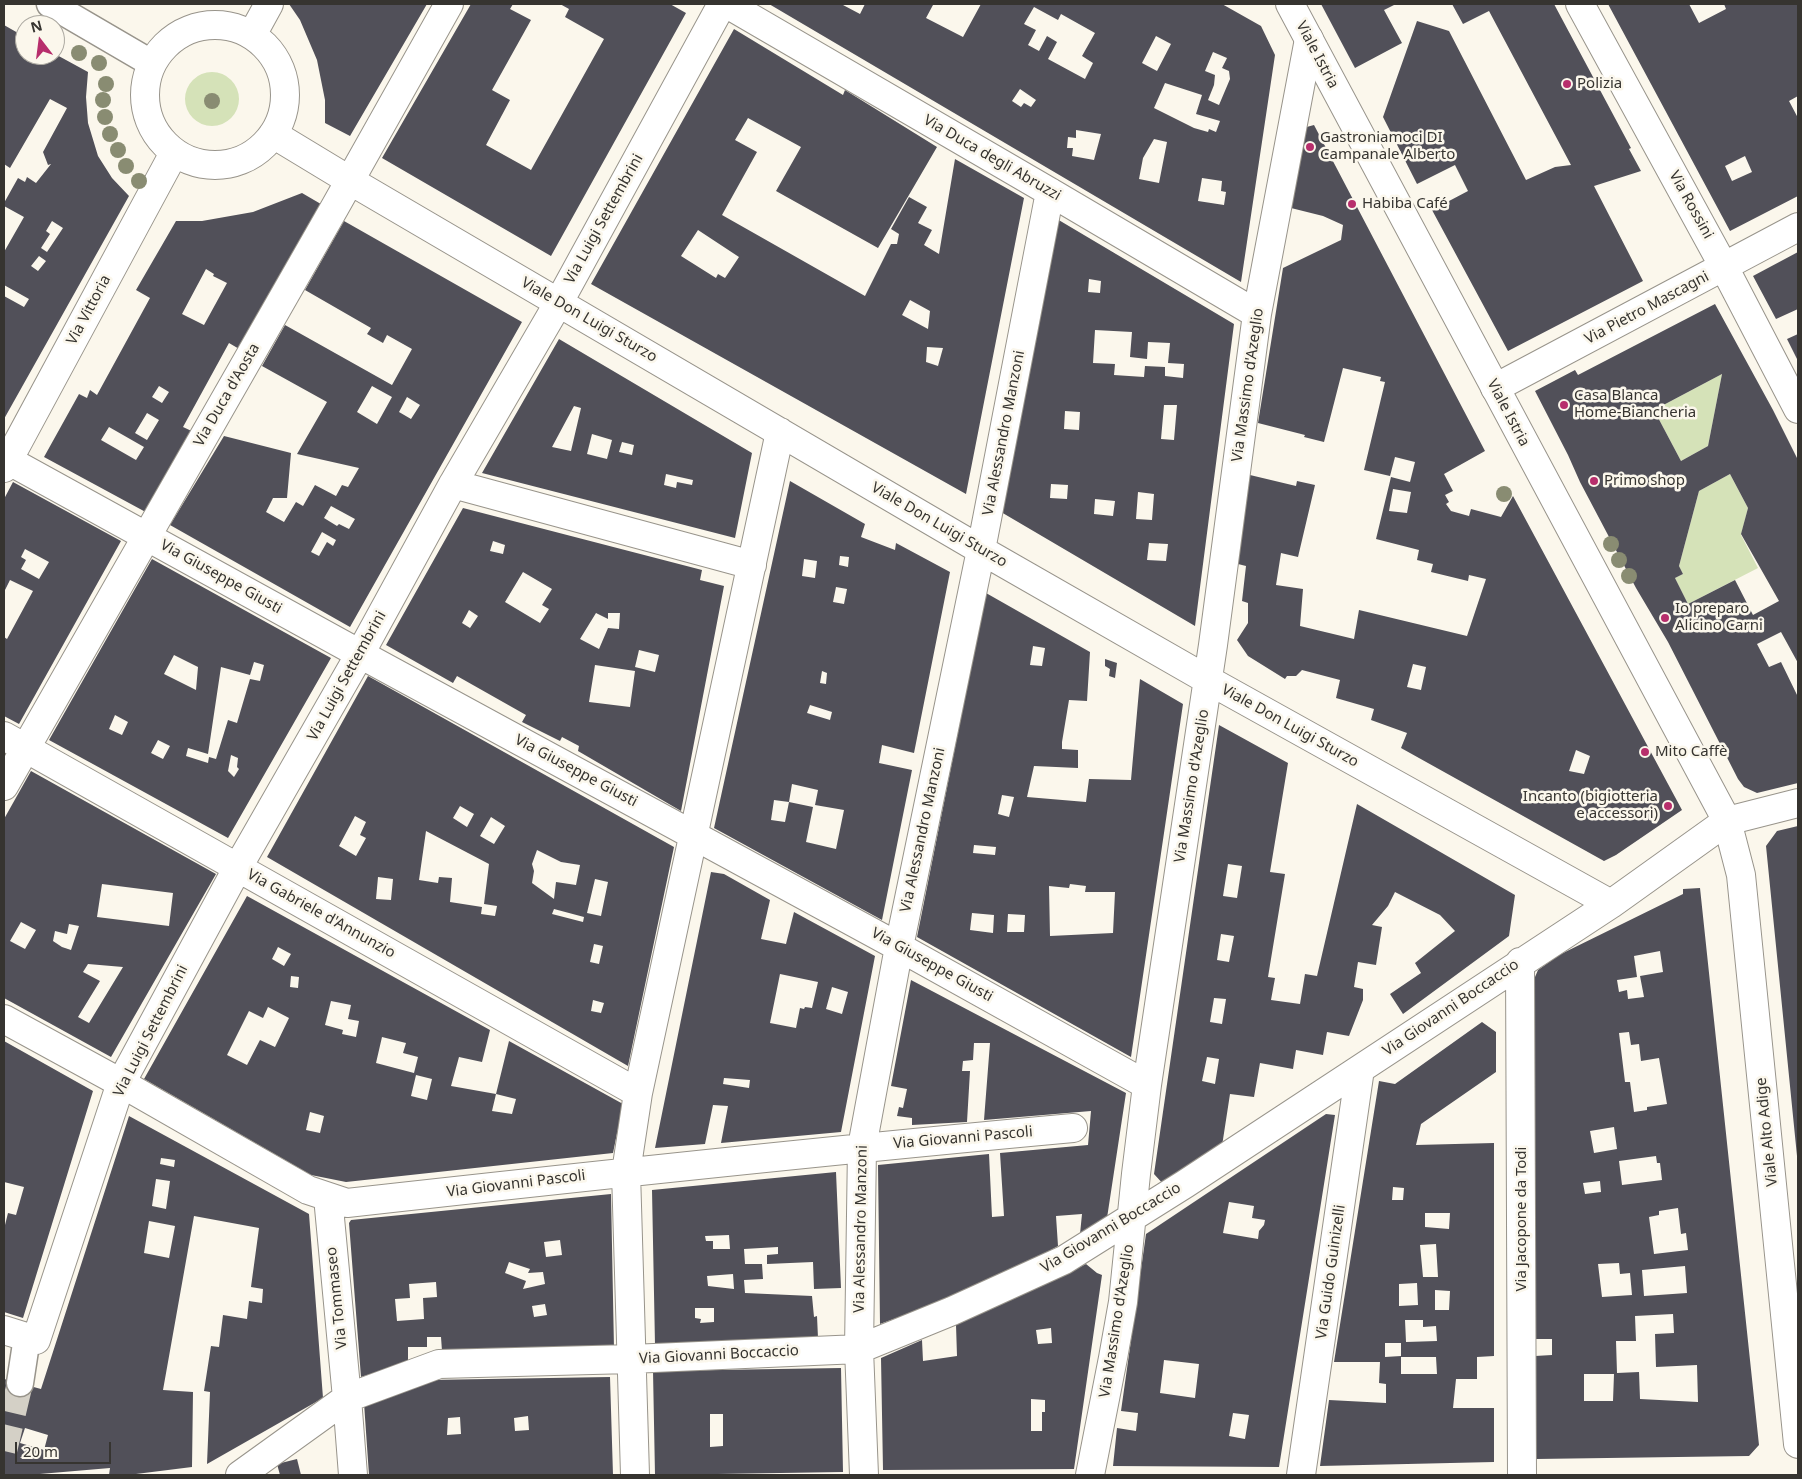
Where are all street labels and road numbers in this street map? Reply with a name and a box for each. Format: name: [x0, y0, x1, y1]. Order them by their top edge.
street label: Viale Istria: [1292, 18, 1342, 92]
street label: Via Duca degli Abruzzi: [920, 111, 1064, 205]
street label: Via Luigi Settembrini: [561, 151, 647, 287]
street label: Via Rossini: [1665, 168, 1717, 242]
street label: Via Pietro Mascagni: [1582, 268, 1712, 348]
street label: Via Vittoria: [63, 272, 115, 348]
street label: Viale Don Luigi Sturzo: [518, 274, 660, 366]
street label: Via Massimo d'Azeglio: [1228, 307, 1268, 463]
street label: Via Duca d'Aosta: [190, 340, 264, 450]
street label: Via Alessandro Manzoni: [979, 349, 1029, 517]
street label: Viale Istria: [1483, 376, 1533, 450]
street label: Viale Don Luigi Sturzo: [868, 479, 1010, 571]
street label: Via Giuseppe Giusti: [157, 536, 285, 618]
street label: Via Luigi Settembrini: [304, 608, 390, 744]
street label: Viale Don Luigi Sturzo: [1218, 681, 1362, 771]
street label: Via Massimo d'Azeglio: [1171, 708, 1213, 864]
street label: Via Giuseppe Giusti: [512, 731, 640, 811]
street label: Via Alessandro Manzoni: [897, 746, 949, 914]
street label: Via Gabriele d'Annunzio: [244, 866, 398, 962]
street label: Via Giuseppe Giusti: [868, 924, 996, 1006]
street label: Via Giovanni Boccaccio: [1380, 956, 1522, 1060]
street label: Via Luigi Settembrini: [110, 962, 192, 1100]
street label: Viale Alto Adige: [1752, 1076, 1782, 1188]
street label: Via Giovanni Pascoli: [893, 1123, 1033, 1153]
street label: Via Alessandro Manzoni: [851, 1145, 871, 1313]
street label: Via Jacopone da Todi: [1513, 1147, 1531, 1291]
street label: Via Giovanni Pascoli: [446, 1167, 586, 1201]
street label: Via Giovanni Boccaccio: [1038, 1179, 1184, 1277]
street label: Via Guido Guinizelli: [1313, 1204, 1349, 1340]
street label: Via Massimo d'Azeglio: [1096, 1243, 1138, 1399]
street label: Via Tommaseo: [323, 1246, 351, 1350]
street label: Via Giovanni Boccaccio: [639, 1342, 799, 1368]

